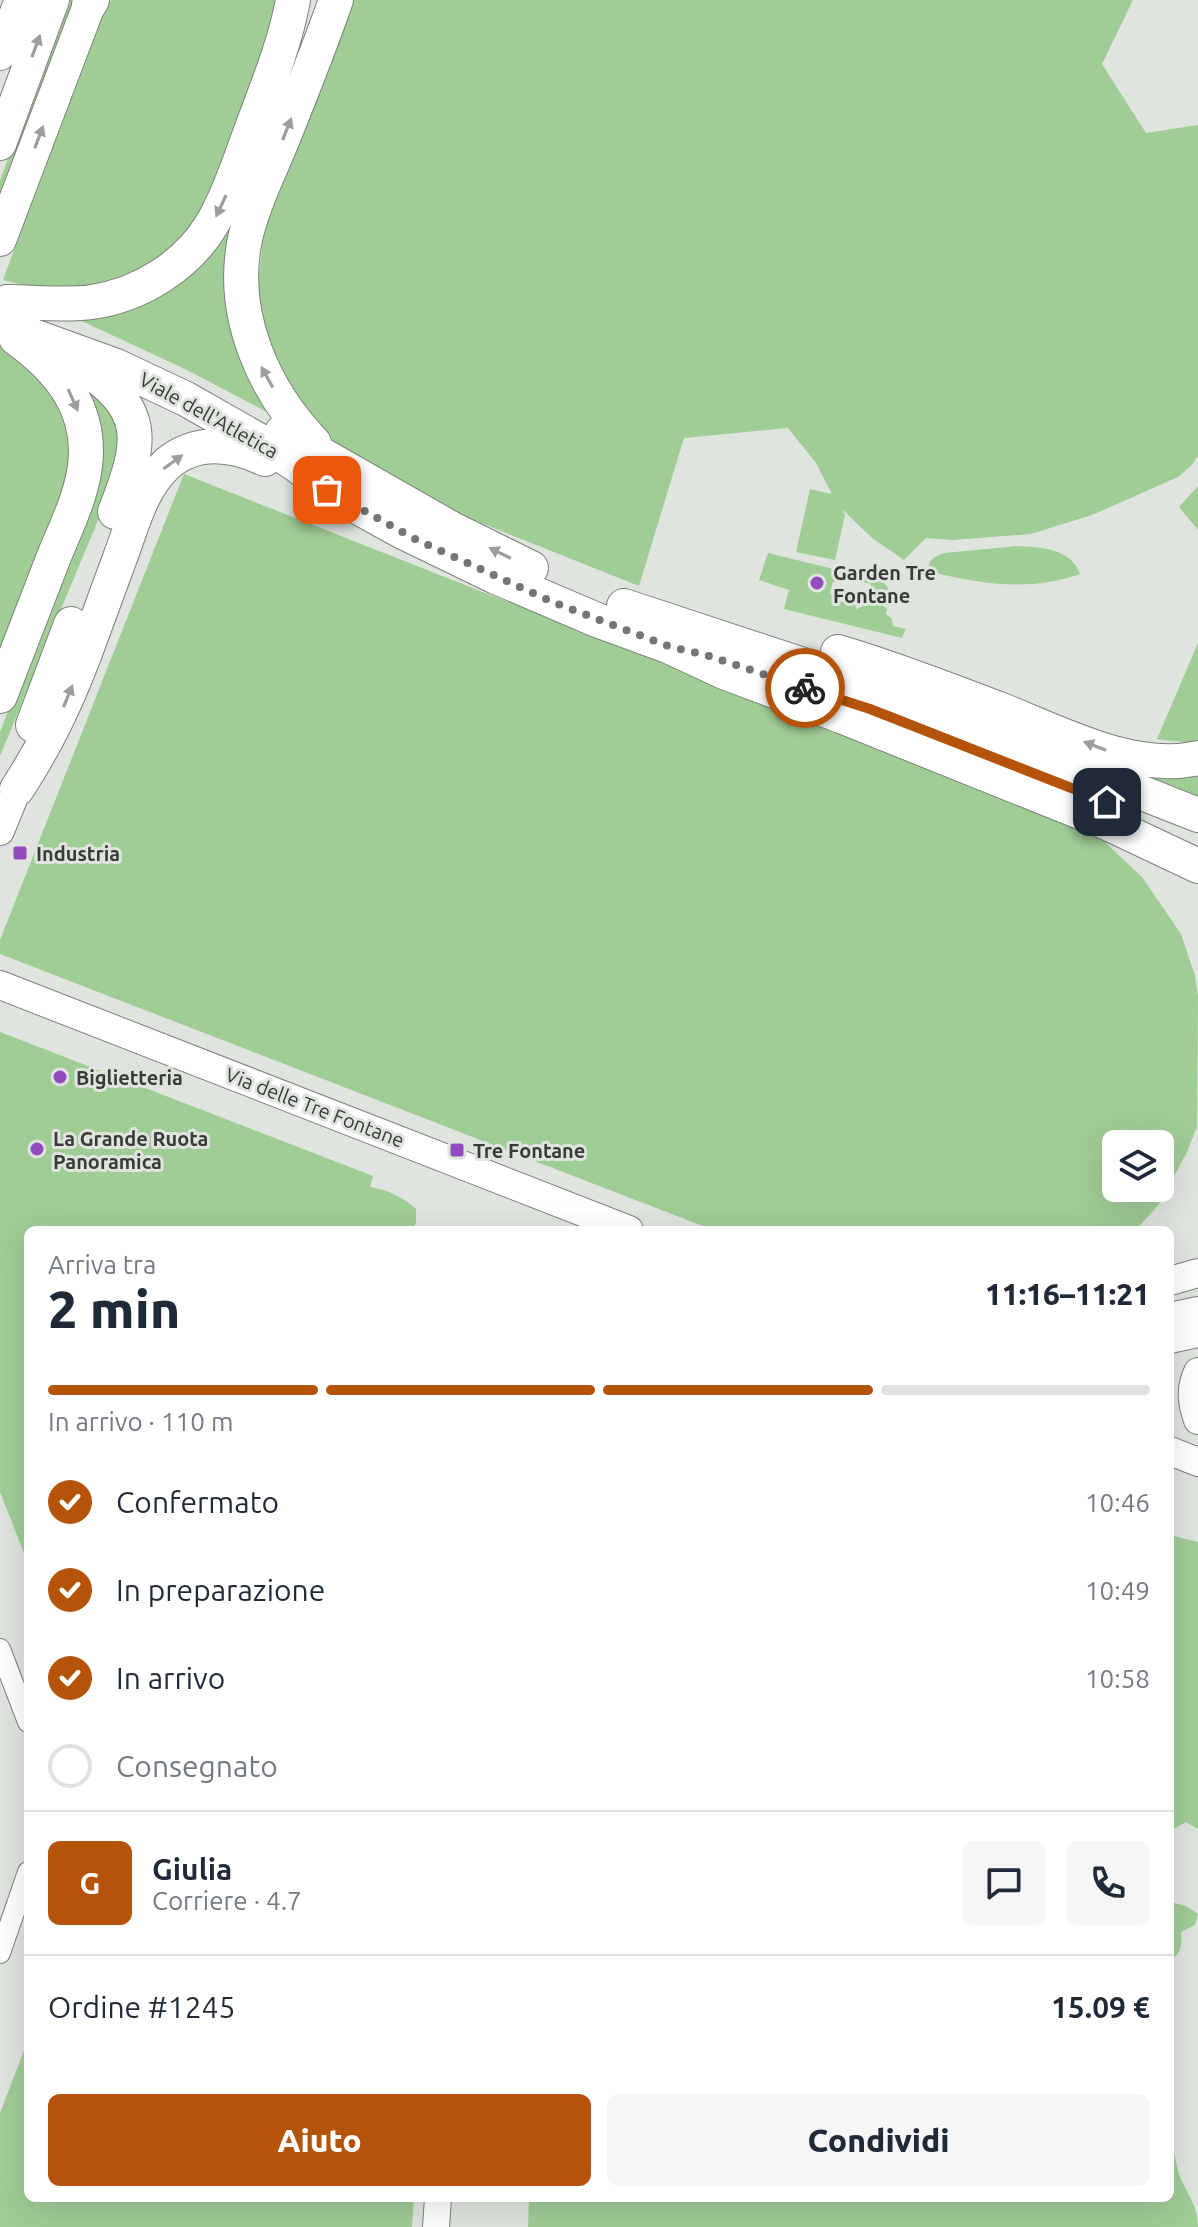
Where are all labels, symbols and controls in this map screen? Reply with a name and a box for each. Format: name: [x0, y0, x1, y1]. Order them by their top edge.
one-way arrow: [30, 34, 43, 58]
one-way arrow: [280, 117, 293, 141]
one-way arrow: [33, 125, 46, 149]
one-way arrow: [214, 194, 228, 217]
one-way arrow: [260, 366, 274, 388]
street label: Viale dell'Atletica: [135, 367, 283, 463]
one-way arrow: [67, 388, 80, 412]
one-way arrow: [163, 454, 183, 470]
pin: [293, 456, 361, 524]
icon: bag: [305, 468, 349, 512]
one-way arrow: [488, 546, 511, 560]
place label: Garden Tre Fontane: [833, 561, 936, 607]
marker: Garden Tre Fontane: [808, 574, 826, 592]
courier: [765, 648, 845, 728]
icon: bike: [783, 666, 827, 710]
one-way arrow: [62, 684, 75, 708]
one-way arrow: [1082, 739, 1106, 752]
pin: [1073, 768, 1141, 836]
icon: home: [1085, 780, 1129, 824]
place label: Industria: [36, 842, 120, 865]
marker: Industria: [11, 844, 29, 862]
street label: Via delle Tre Fontane: [222, 1062, 408, 1152]
place label: Biglietteria: [76, 1066, 183, 1089]
marker: Biglietteria: [51, 1068, 69, 1086]
place label: La Grande Ruota Panoramica: [53, 1127, 208, 1173]
map controls: [1102, 1130, 1174, 1202]
button: layers: [1102, 1130, 1174, 1202]
place label: Tre Fontane: [473, 1139, 585, 1162]
marker: La Grande Ruota Panoramica: [28, 1140, 46, 1158]
marker: Tre Fontane: [448, 1141, 466, 1159]
text: Arriva tra: [48, 1250, 156, 1279]
text: 11:16–11:21: [985, 1277, 1150, 1311]
text: 2 min: [48, 1280, 180, 1338]
text: In arrivo · 110 m: [48, 1407, 233, 1436]
icon: check: [48, 1480, 92, 1524]
text: Confermato: [116, 1485, 279, 1519]
text: 10:46: [1085, 1488, 1150, 1517]
icon: check: [48, 1568, 92, 1612]
text: In preparazione: [116, 1573, 325, 1607]
text: 10:49: [1085, 1576, 1150, 1605]
icon: check: [48, 1656, 92, 1700]
text: In arrivo: [116, 1661, 225, 1695]
text: 10:58: [1085, 1664, 1150, 1693]
text: Consegnato: [116, 1749, 278, 1783]
button: chat: [962, 1841, 1046, 1925]
button: phone: [1066, 1841, 1150, 1925]
text: Giulia: [152, 1852, 232, 1886]
text: G: [80, 1866, 100, 1900]
text: Corriere · 4.7: [152, 1886, 302, 1915]
text: Ordine #1245: [48, 1990, 235, 2024]
text: 15.09 €: [1051, 1990, 1150, 2024]
button: Aiuto: [48, 2094, 591, 2186]
button: Condividi: [607, 2094, 1150, 2186]

